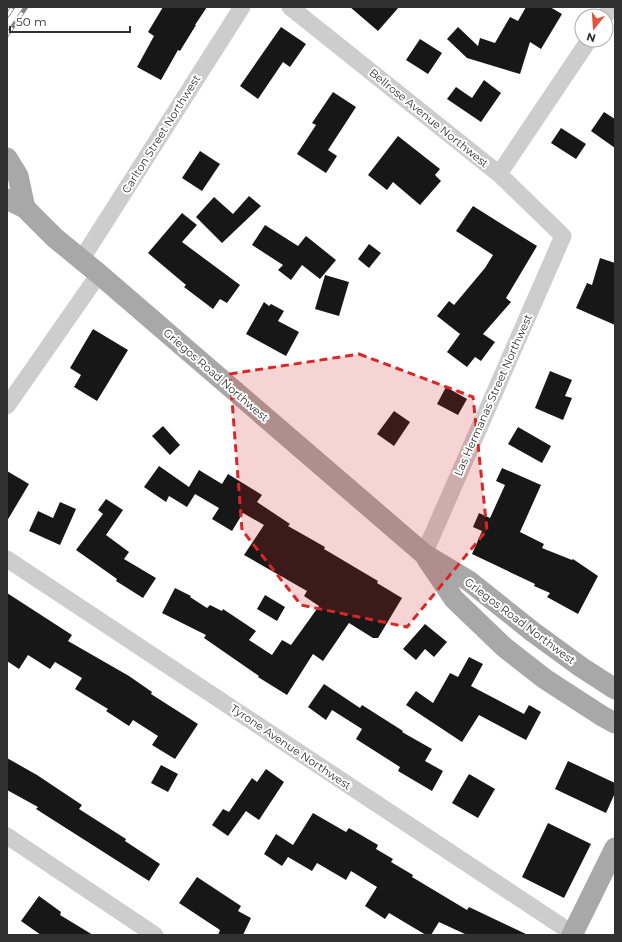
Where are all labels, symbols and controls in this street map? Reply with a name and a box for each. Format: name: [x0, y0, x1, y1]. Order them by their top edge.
scale bar: [10, 8, 130, 34]
north arrow: [574, 8, 614, 48]
text: 50 m: [16, 14, 47, 29]
text: N: [585, 30, 597, 46]
street label: Bellrose Avenue Northwest: [366, 66, 492, 171]
street label: Carlton Street Northwest: [119, 72, 204, 196]
street label: Las Hermanas Street Northwest: [451, 311, 535, 478]
street label: Griegos Road Northwest: [160, 325, 272, 425]
street label: Griegos Road Northwest: [462, 575, 579, 668]
street label: Tyrone Avenue Northwest: [228, 701, 355, 793]

